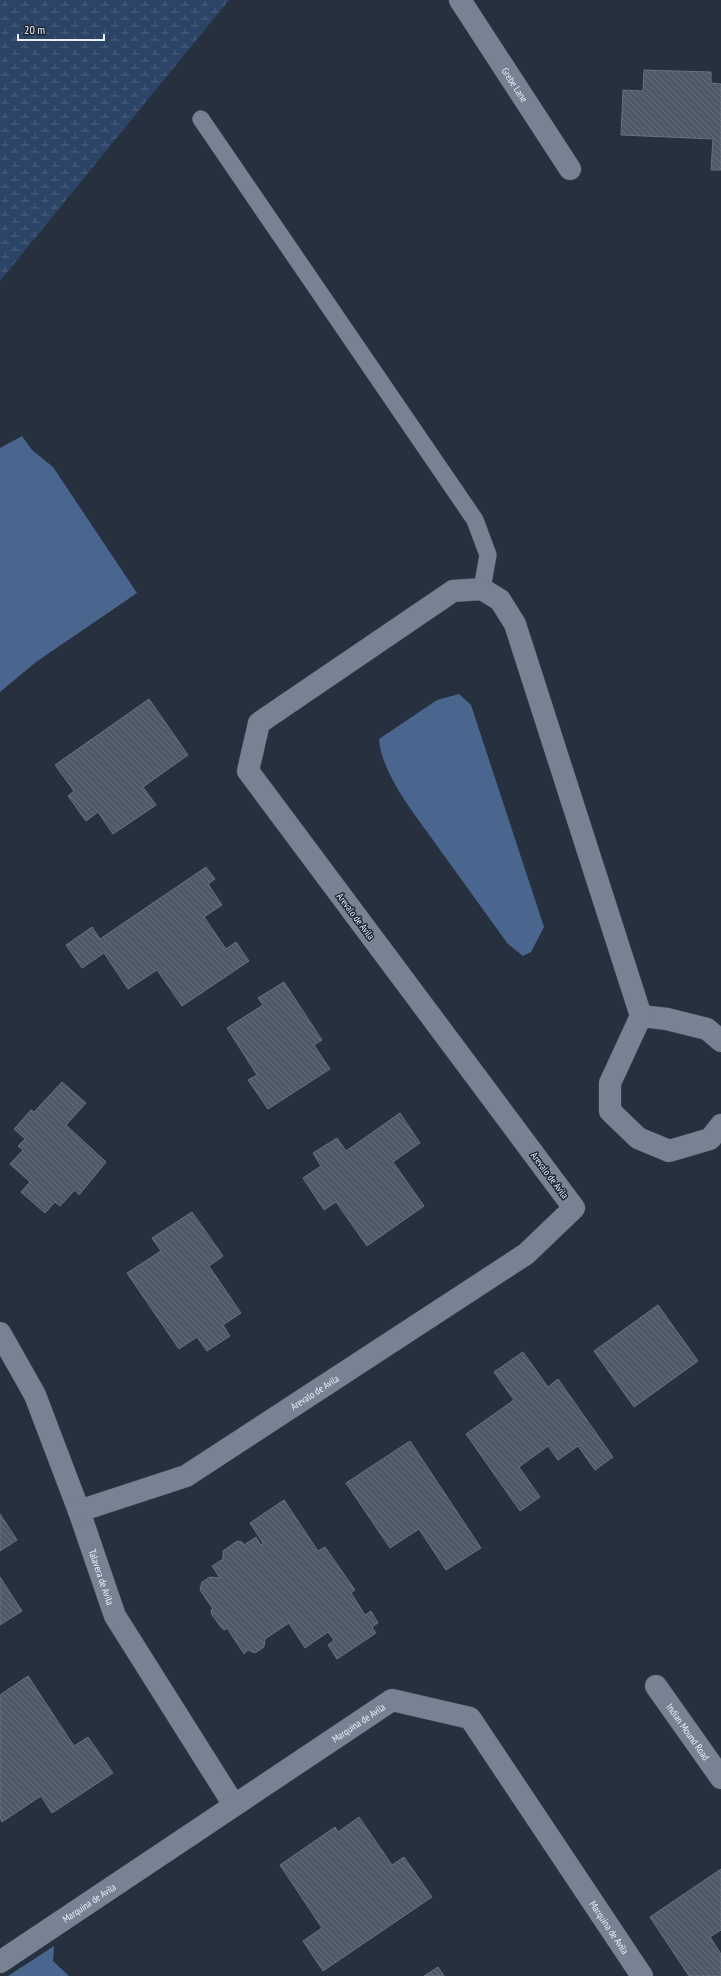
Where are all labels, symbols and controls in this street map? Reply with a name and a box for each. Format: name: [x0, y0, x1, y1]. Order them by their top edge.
scale bar: [18, 16, 104, 42]
text: 20 m: [24, 22, 45, 37]
street label: Grebe Lane: [499, 65, 531, 105]
street label: Arevalo de Avila: [334, 890, 377, 942]
street label: Arevalo de Avila: [528, 1149, 571, 1201]
street label: Arevalo de Avila: [288, 1372, 341, 1413]
street label: Talavera de Avila: [86, 1548, 117, 1607]
street label: Marquina de Avila: [329, 1700, 388, 1745]
street label: Indian Mound Road: [663, 1701, 712, 1763]
street label: Marquina de Avila: [60, 1880, 118, 1925]
street label: Marquina de Avila: [587, 1898, 632, 1957]

